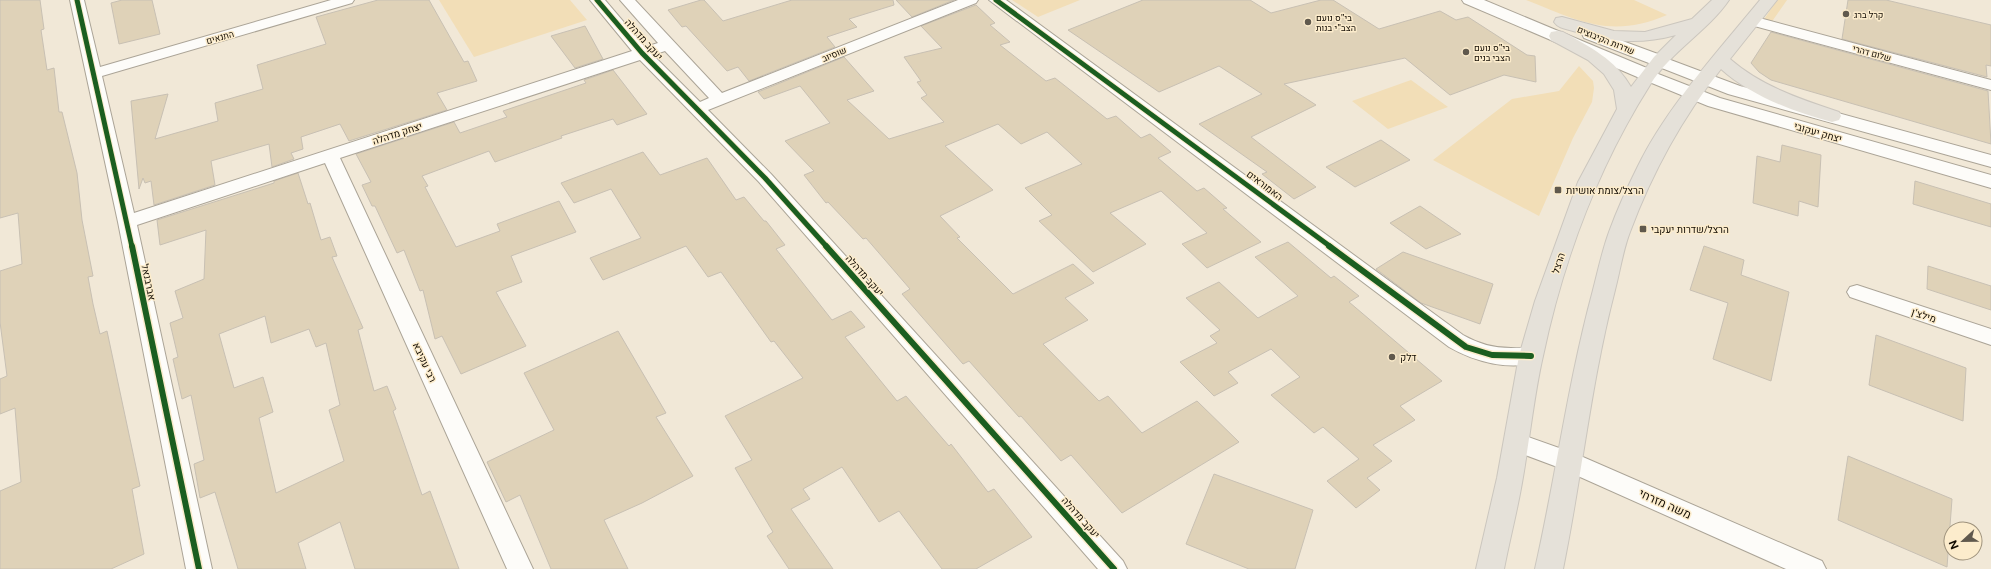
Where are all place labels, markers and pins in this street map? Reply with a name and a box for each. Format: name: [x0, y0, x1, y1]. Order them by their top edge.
marker: קרל ברג: [1841, 9, 1851, 19]
place label: קרל ברג: [1854, 9, 1883, 20]
place label: בי"ס נועם הצב"י בנות: [1316, 12, 1356, 33]
marker: בי"ס נועם הצב"י בנות: [1303, 17, 1313, 27]
place label: בי"ס נועם הצבי בנים: [1474, 42, 1510, 63]
marker: בי"ס נועם הצבי בנים: [1461, 47, 1471, 57]
place label: הרצל/צומת אושיות: [1566, 184, 1644, 196]
marker: הרצל/צומת אושיות: [1553, 185, 1563, 195]
place label: הרצל/שדרות יעקבי: [1651, 223, 1729, 235]
marker: הרצל/שדרות יעקבי: [1638, 224, 1648, 234]
place label: דלק: [1400, 351, 1417, 363]
marker: דלק: [1387, 352, 1397, 362]

